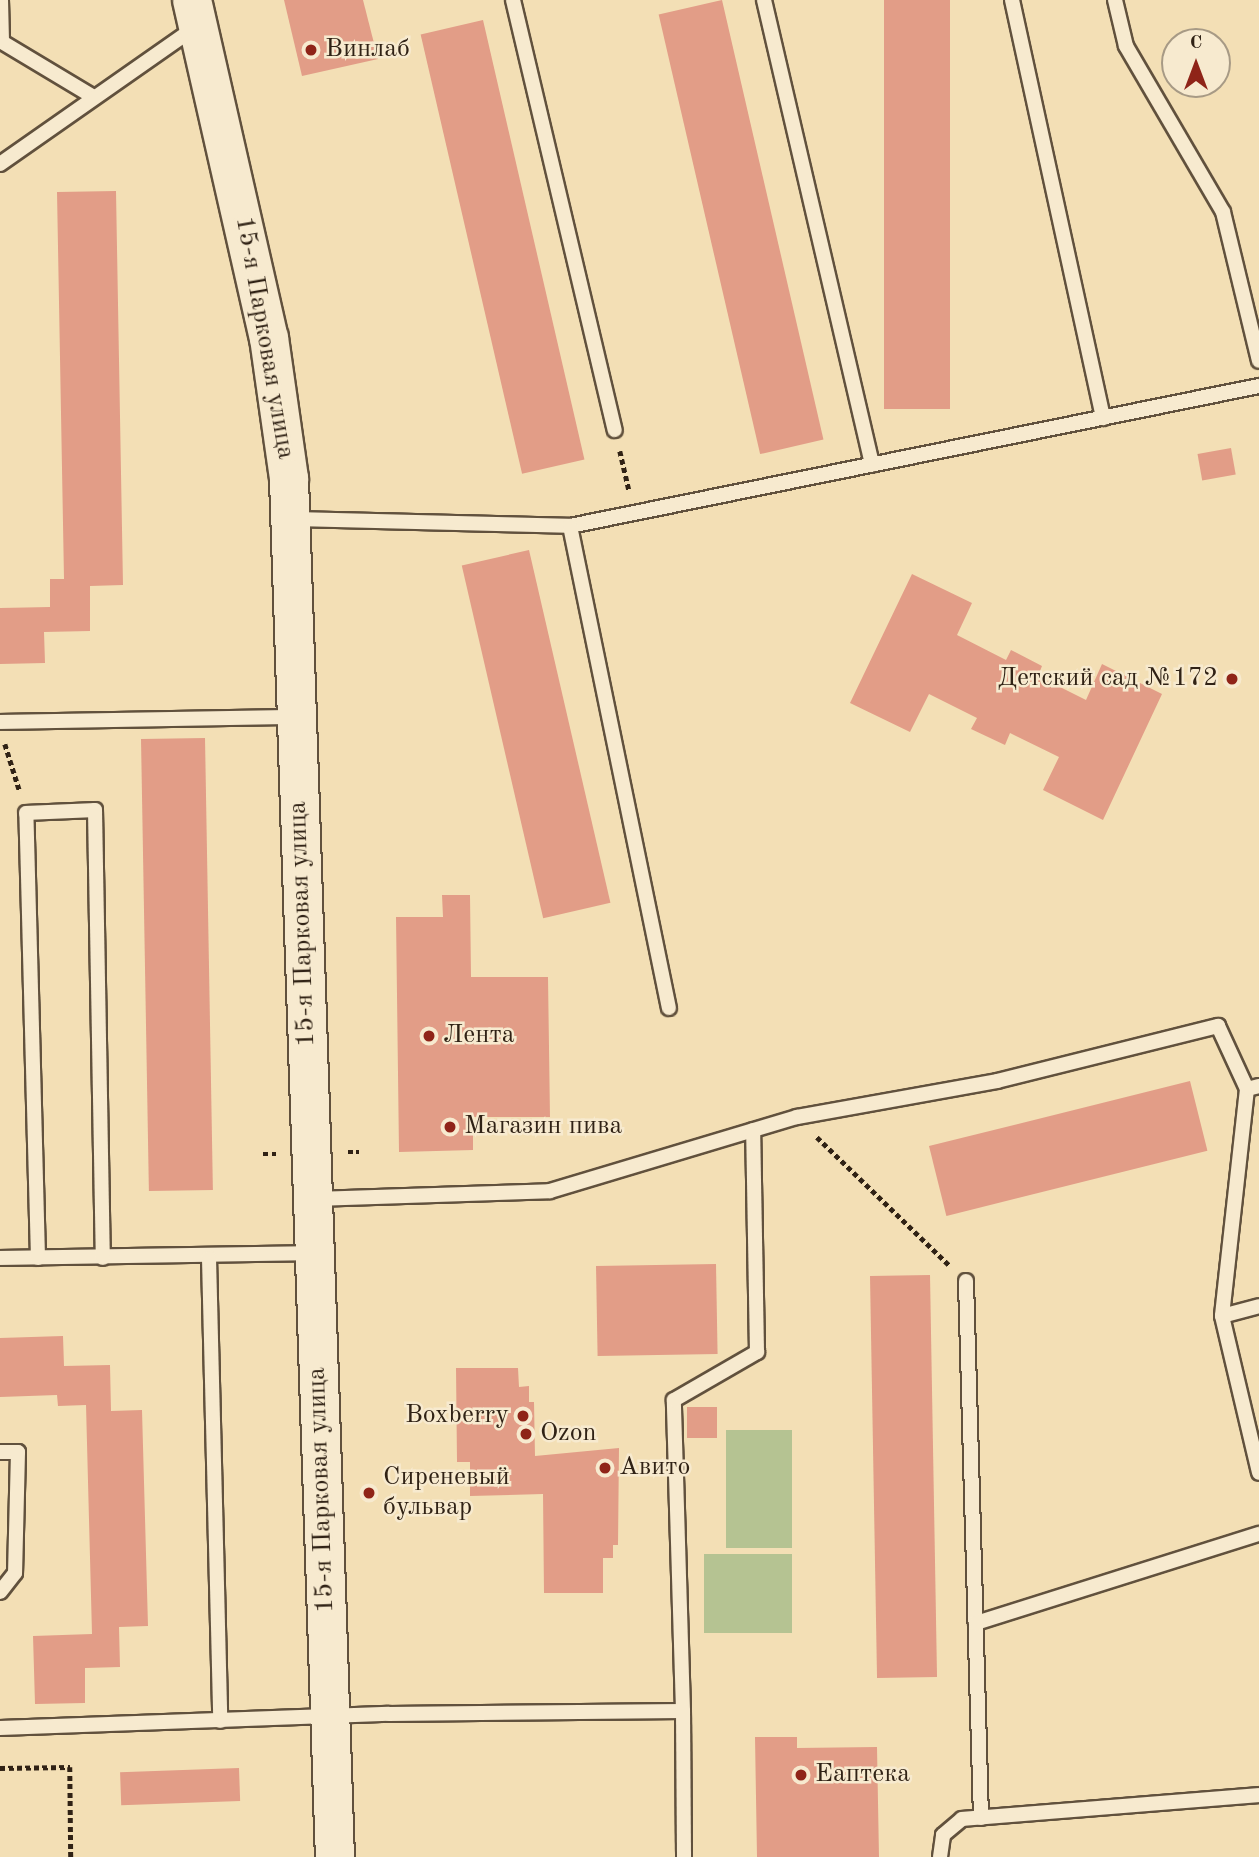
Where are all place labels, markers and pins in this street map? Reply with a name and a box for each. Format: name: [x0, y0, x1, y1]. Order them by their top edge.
place label: Винлаб: [325, 34, 410, 66]
marker: Винлаб: [303, 42, 319, 58]
place label: Детский сад №172: [998, 663, 1218, 695]
marker: Детский сад №172: [1224, 671, 1240, 687]
place label: Лента: [443, 1020, 515, 1052]
marker: Лента: [421, 1028, 437, 1044]
place label: Магазин пива: [464, 1111, 622, 1143]
marker: Магазин пива: [442, 1119, 458, 1135]
place label: Boxberry: [405, 1400, 509, 1432]
marker: Boxberry: [515, 1408, 531, 1424]
place label: Ozon: [540, 1418, 597, 1450]
marker: Ozon: [518, 1426, 534, 1442]
place label: Авито: [619, 1452, 690, 1484]
marker: Авито: [597, 1460, 613, 1476]
place label: Сиреневый бульвар: [383, 1462, 510, 1524]
marker: Сиреневый бульвар: [361, 1485, 377, 1501]
place label: Еаптека: [815, 1759, 910, 1791]
marker: Еаптека: [793, 1767, 809, 1783]

